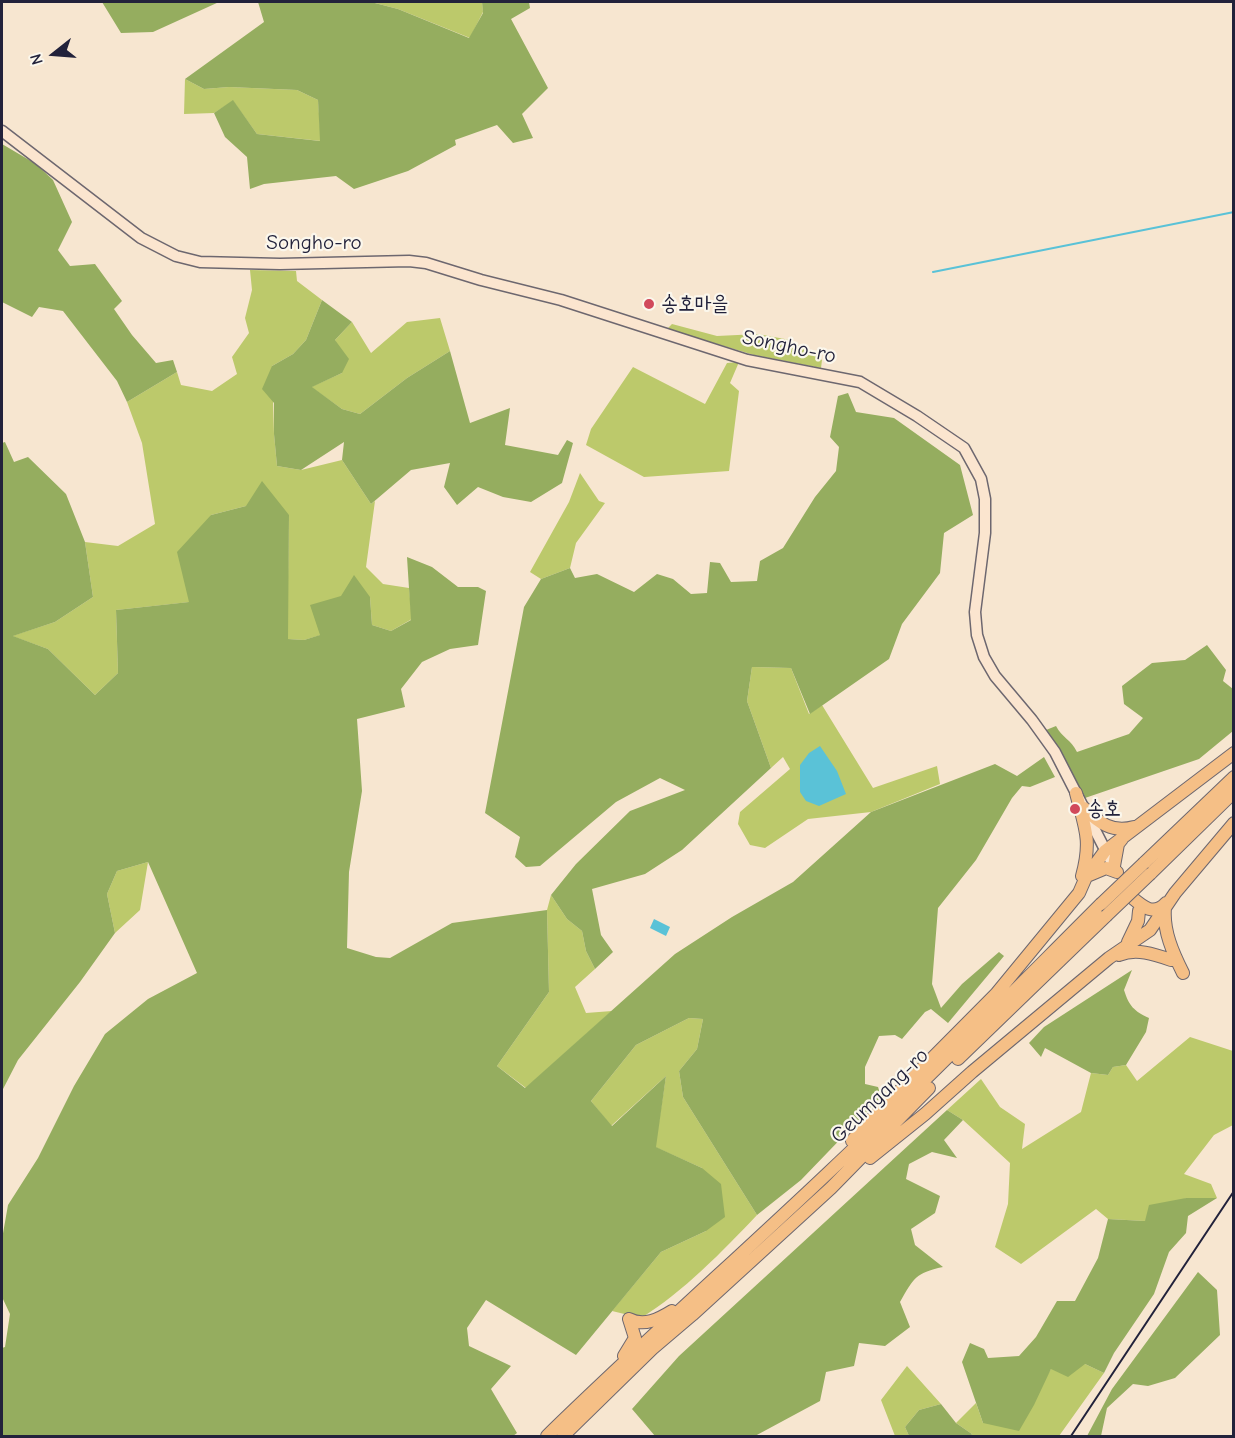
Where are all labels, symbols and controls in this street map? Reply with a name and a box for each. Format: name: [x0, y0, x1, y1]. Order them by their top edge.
north arrow: [24, 24, 84, 84]
text: N: [27, 52, 47, 67]
street label: Songho-ro: [266, 230, 362, 256]
place label: 송호마을: [661, 291, 729, 317]
marker: 송호마을: [642, 297, 656, 311]
street label: Songho-ro: [740, 325, 838, 369]
place label: 송호: [1087, 796, 1121, 822]
marker: 송호: [1068, 802, 1082, 816]
street label: Geumgang-ro: [826, 1043, 934, 1149]

